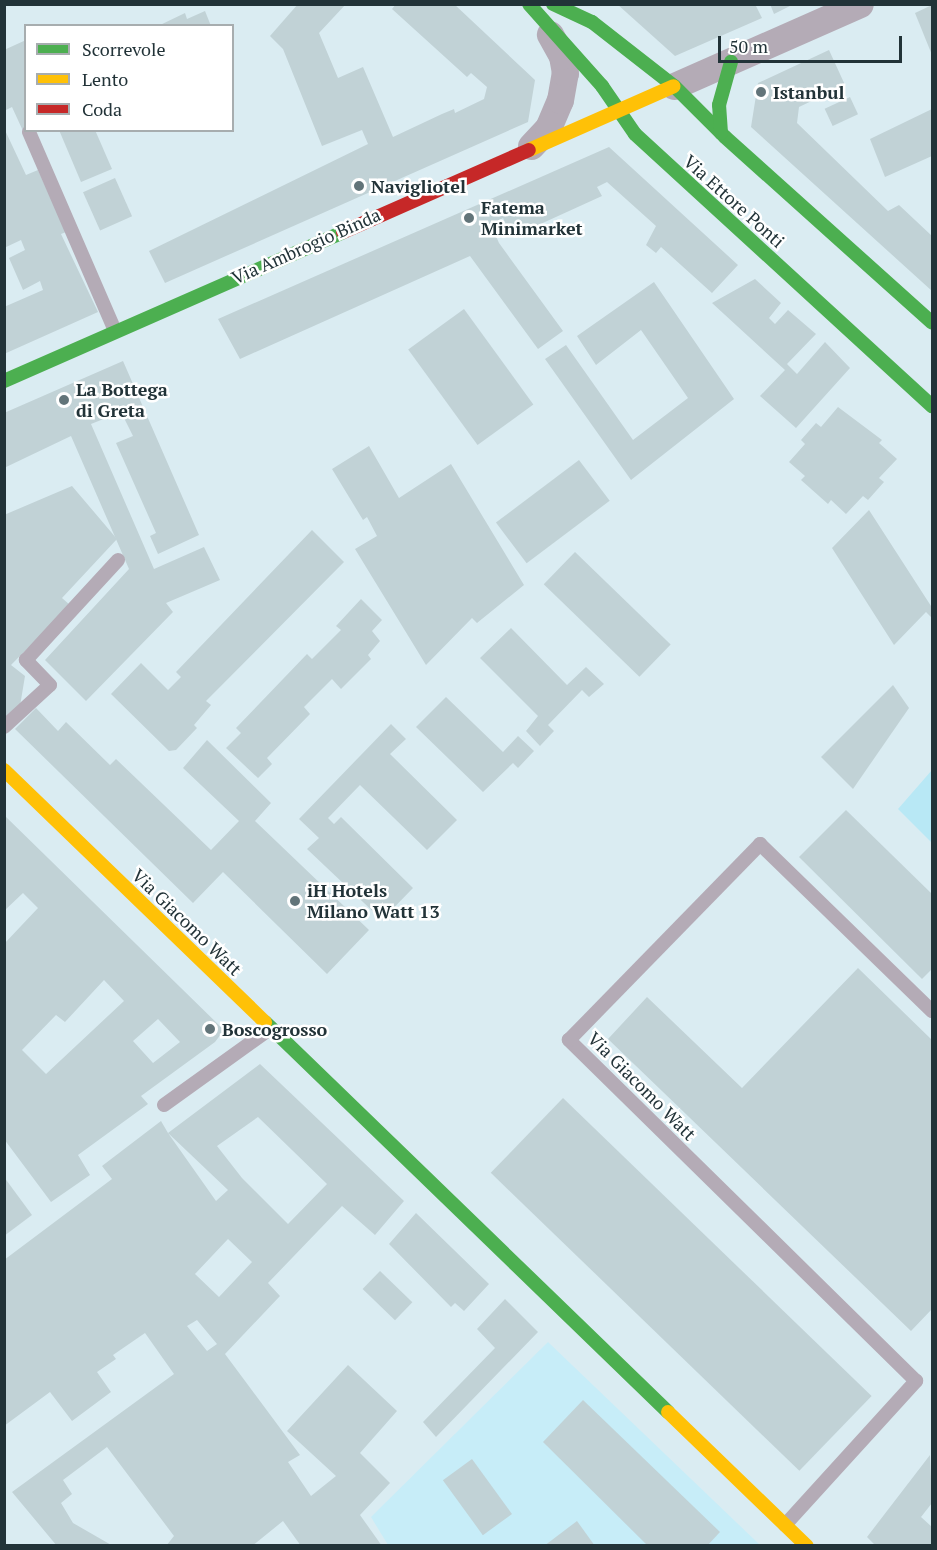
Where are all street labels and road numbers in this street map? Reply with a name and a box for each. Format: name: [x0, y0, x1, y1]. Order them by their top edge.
street label: Via Ettore Ponti: [679, 150, 789, 252]
street label: Via Ambrogio Binda: [228, 203, 384, 289]
street label: Via Giacomo Watt: [128, 864, 246, 980]
street label: Via Giacomo Watt: [583, 1027, 701, 1145]

